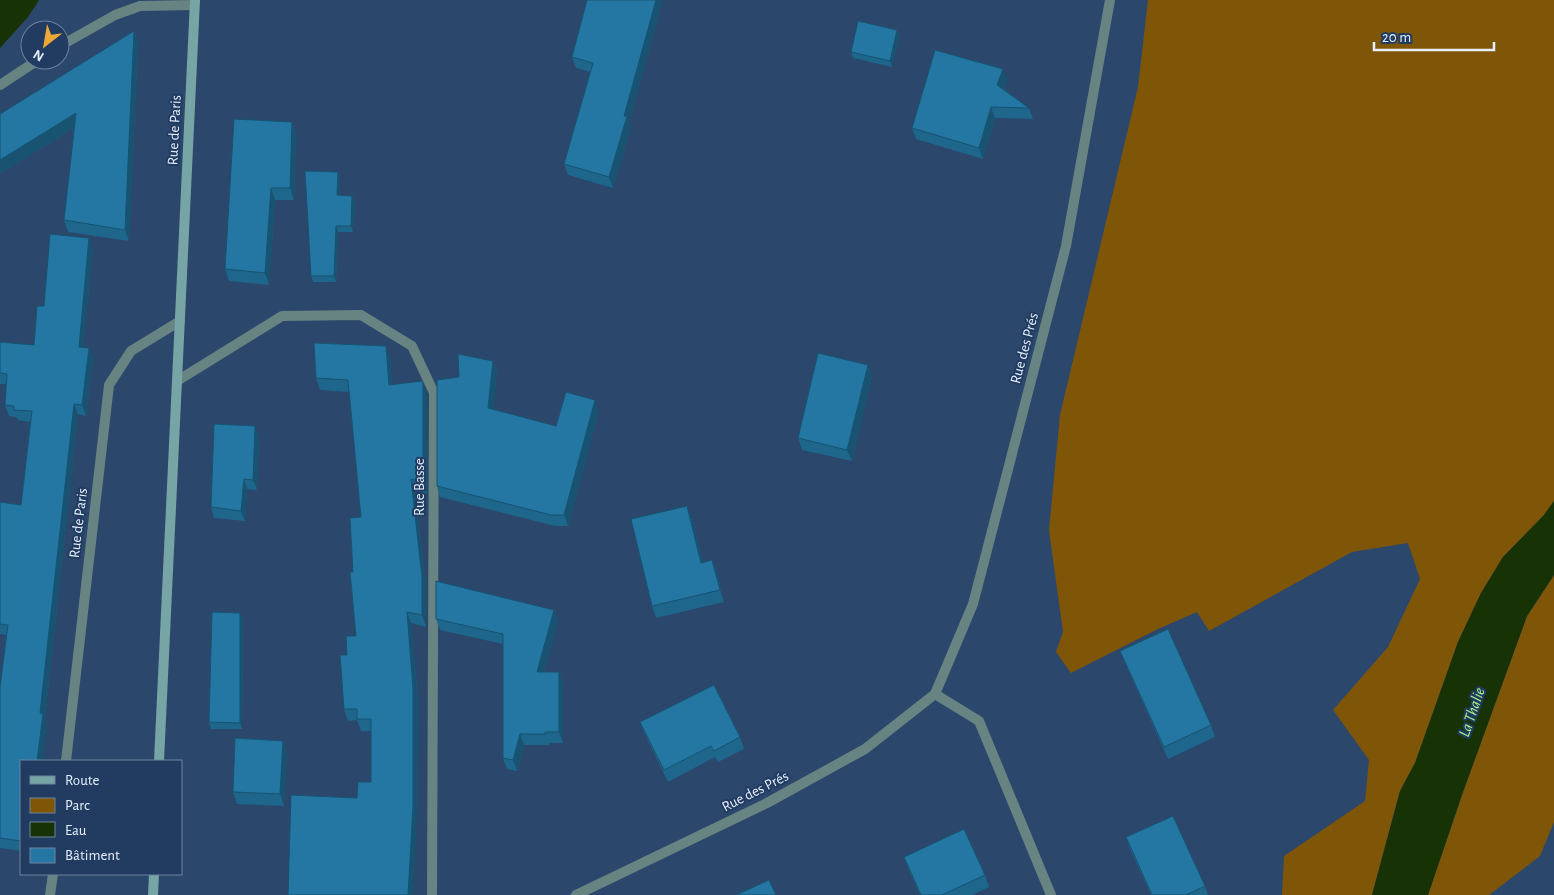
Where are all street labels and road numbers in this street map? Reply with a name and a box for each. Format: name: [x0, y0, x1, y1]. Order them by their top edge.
street label: Rue de Paris: [165, 94, 184, 166]
street label: Rue des Prés: [1008, 311, 1041, 385]
street label: Rue Basse: [412, 458, 427, 516]
street label: Rue de Paris: [67, 487, 90, 559]
street label: Rue des Prés: [719, 768, 791, 815]

